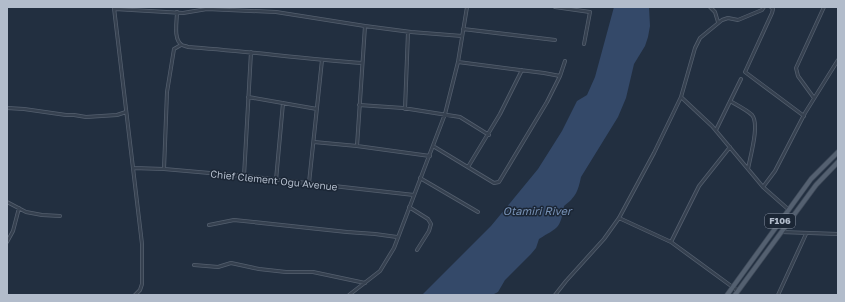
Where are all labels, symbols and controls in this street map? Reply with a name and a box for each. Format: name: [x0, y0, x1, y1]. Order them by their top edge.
street label: Chief Clement Ogu Avenue: [210, 167, 338, 193]
water label: Otamiri River: [503, 204, 573, 217]
road number: F106: [765, 214, 795, 228]

